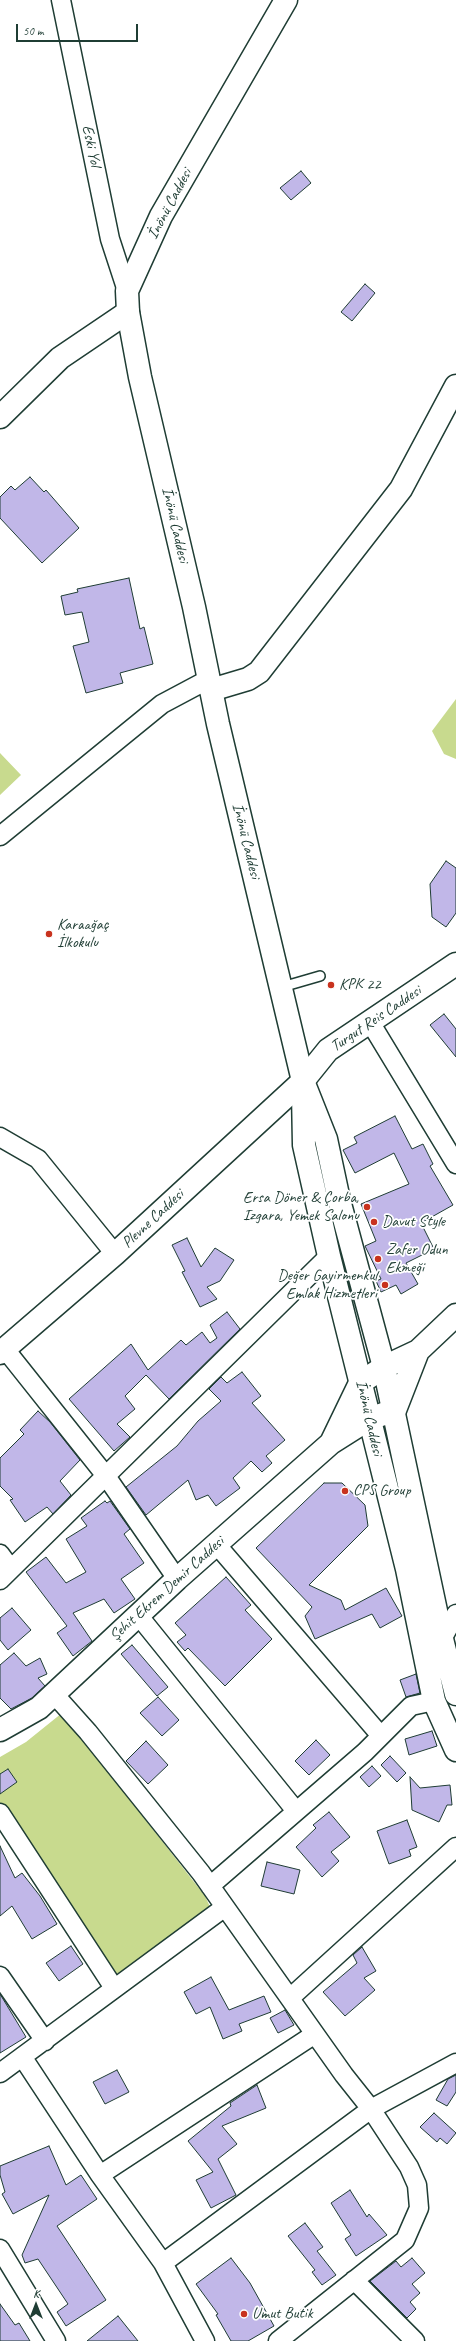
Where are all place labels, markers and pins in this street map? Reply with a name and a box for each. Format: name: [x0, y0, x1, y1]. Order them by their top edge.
place label: Karaağaç İlkokulu: [57, 915, 108, 953]
marker: Karaağaç İlkokulu: [44, 929, 54, 939]
place label: KPK 22: [339, 975, 381, 995]
marker: KPK 22: [326, 980, 336, 990]
place label: Ersa Döner & Çorba, Izgara, Yemek Salonu: [243, 1188, 359, 1226]
marker: Ersa Döner & Çorba, Izgara, Yemek Salonu: [362, 1202, 372, 1212]
place label: Davut Style: [382, 1212, 445, 1232]
marker: Davut Style: [369, 1217, 379, 1227]
place label: Zafer Odun Ekmeği: [386, 1240, 448, 1278]
marker: Zafer Odun Ekmeği: [373, 1254, 383, 1264]
place label: Değer Gayirmenkul Emlak Hizmetleri: [277, 1266, 377, 1304]
marker: Değer Gayirmenkul Emlak Hizmetleri: [380, 1280, 390, 1290]
place label: CPS Group: [353, 1481, 410, 1501]
marker: CPS Group: [340, 1486, 350, 1496]
place label: Umut Butik: [252, 2304, 313, 2324]
marker: Umut Butik: [239, 2309, 249, 2319]

